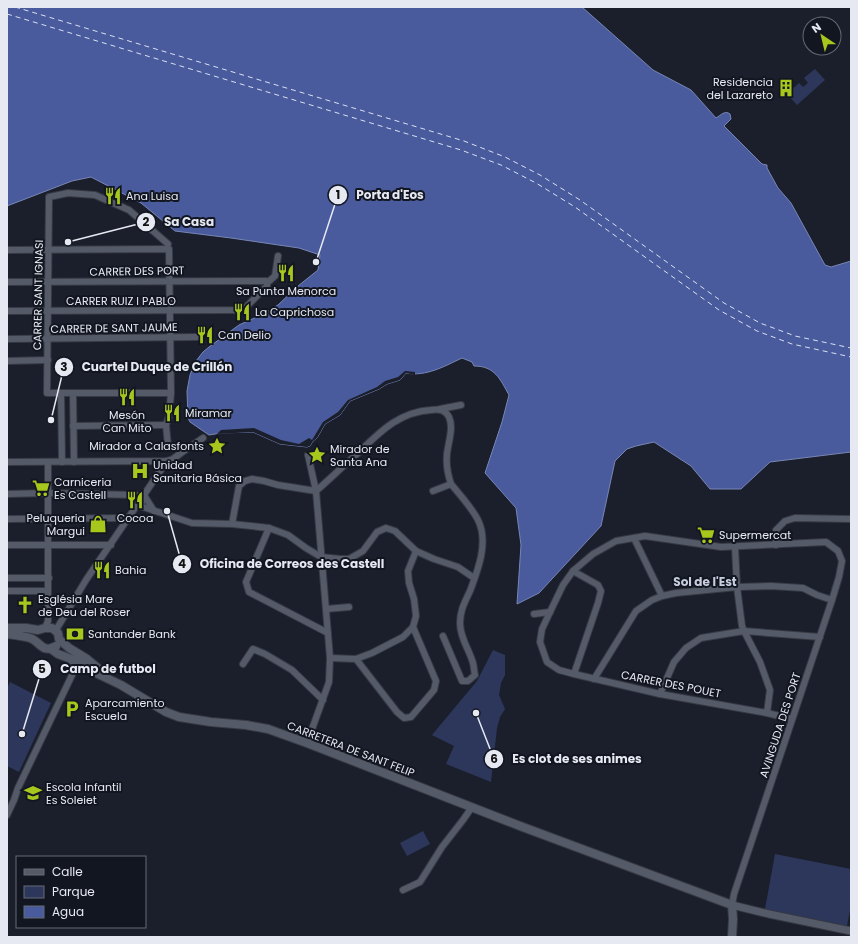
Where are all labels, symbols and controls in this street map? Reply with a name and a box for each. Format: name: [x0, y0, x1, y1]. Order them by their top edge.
north arrow: [802, 16, 842, 56]
text: N: [808, 19, 824, 37]
place label: Residencia del Lazareto: [707, 74, 773, 103]
building icon: Residencia del Lazareto: [776, 78, 796, 98]
callout: Porta d'Eos: [328, 183, 432, 207]
restaurant icon: Ana Luisa: [103, 186, 123, 206]
text: 1: [336, 186, 340, 203]
text: Porta d'Eos: [356, 186, 424, 203]
place label: Ana Luisa: [126, 188, 179, 204]
callout: Sa Casa: [136, 210, 222, 234]
text: 2: [143, 213, 150, 230]
text: Sa Casa: [164, 213, 214, 230]
street label: CARRER SANT IGNASI: [29, 240, 47, 350]
street label: CARRER DES PORT: [89, 262, 185, 280]
restaurant icon: Sa Punta Menorca: [276, 263, 296, 283]
place label: Sa Punta Menorca: [236, 283, 336, 299]
street label: CARRER RUIZ I PABLO: [66, 293, 176, 309]
restaurant icon: La Caprichosa: [232, 302, 252, 322]
place label: La Caprichosa: [255, 304, 334, 320]
street label: CARRER DE SANT JAUME: [50, 319, 178, 337]
restaurant icon: Can Delio: [195, 325, 215, 345]
place label: Can Delio: [218, 327, 271, 343]
callout: Cuartel Duque de Crillón: [54, 355, 240, 379]
text: 3: [60, 358, 68, 375]
text: Cuartel Duque de Crillón: [82, 358, 232, 375]
restaurant icon: Mesón Can Mito: [117, 387, 137, 407]
restaurant icon: Miramar: [162, 403, 182, 423]
place label: Miramar: [185, 405, 232, 421]
place label: Mesón Can Mito: [102, 407, 152, 436]
place icon: Mirador a Calasfonts: [207, 436, 227, 456]
place label: Mirador a Calasfonts: [89, 438, 204, 454]
place label: Mirador de Santa Ana: [330, 441, 390, 470]
place icon: Mirador de Santa Ana: [307, 445, 327, 465]
place label: Unidad Sanitaria Básica: [153, 457, 242, 486]
hospital icon: Unidad Sanitaria Básica: [130, 461, 150, 481]
place label: Carniceria Es Castell: [54, 474, 112, 503]
supermarket icon: Carniceria Es Castell: [31, 478, 51, 498]
restaurant icon: Cocoa: [125, 490, 145, 510]
place label: Peluqueria Margui: [27, 510, 85, 539]
place label: Cocoa: [117, 510, 153, 526]
shop icon: Peluqueria Margui: [88, 514, 108, 534]
supermarket icon: Supermercat: [696, 525, 716, 545]
place label: Supermercat: [719, 527, 791, 543]
callout: Oficina de Correos des Castell: [172, 552, 392, 576]
text: 4: [178, 555, 186, 572]
text: Oficina de Correos des Castell: [200, 555, 384, 572]
restaurant icon: Bahia: [92, 560, 112, 580]
place label: Bahia: [115, 562, 146, 578]
district label: Sol de l'Est: [673, 573, 737, 590]
place label: Església Mare de Deu del Roser: [38, 591, 130, 620]
church icon: Església Mare de Deu del Roser: [15, 595, 35, 615]
bank icon: Santander Bank: [65, 624, 85, 644]
place label: Santander Bank: [88, 626, 176, 642]
callout: Camp de futbol: [32, 657, 163, 681]
text: 5: [38, 660, 46, 677]
text: Camp de futbol: [60, 660, 156, 677]
street label: CARRER DES POUET: [620, 666, 722, 702]
street label: AVINGUDA DES PORT: [755, 670, 805, 780]
place label: Aparcamiento Escuela: [85, 695, 164, 724]
parking icon: Aparcamiento Escuela: [62, 699, 82, 719]
street label: CARRETERA DE SANT FELIP: [285, 717, 417, 781]
callout: Es clot de ses animes: [484, 747, 650, 771]
text: 6: [490, 750, 498, 767]
text: Es clot de ses animes: [512, 750, 642, 767]
place label: Escola Infantil Es Soleiet: [46, 779, 121, 808]
school or university icon: Escola Infantil Es Soleiet: [23, 783, 43, 803]
legend: [16, 856, 146, 928]
text: Calle: [52, 863, 83, 880]
text: Parque: [52, 883, 95, 900]
text: Agua: [52, 903, 84, 920]

